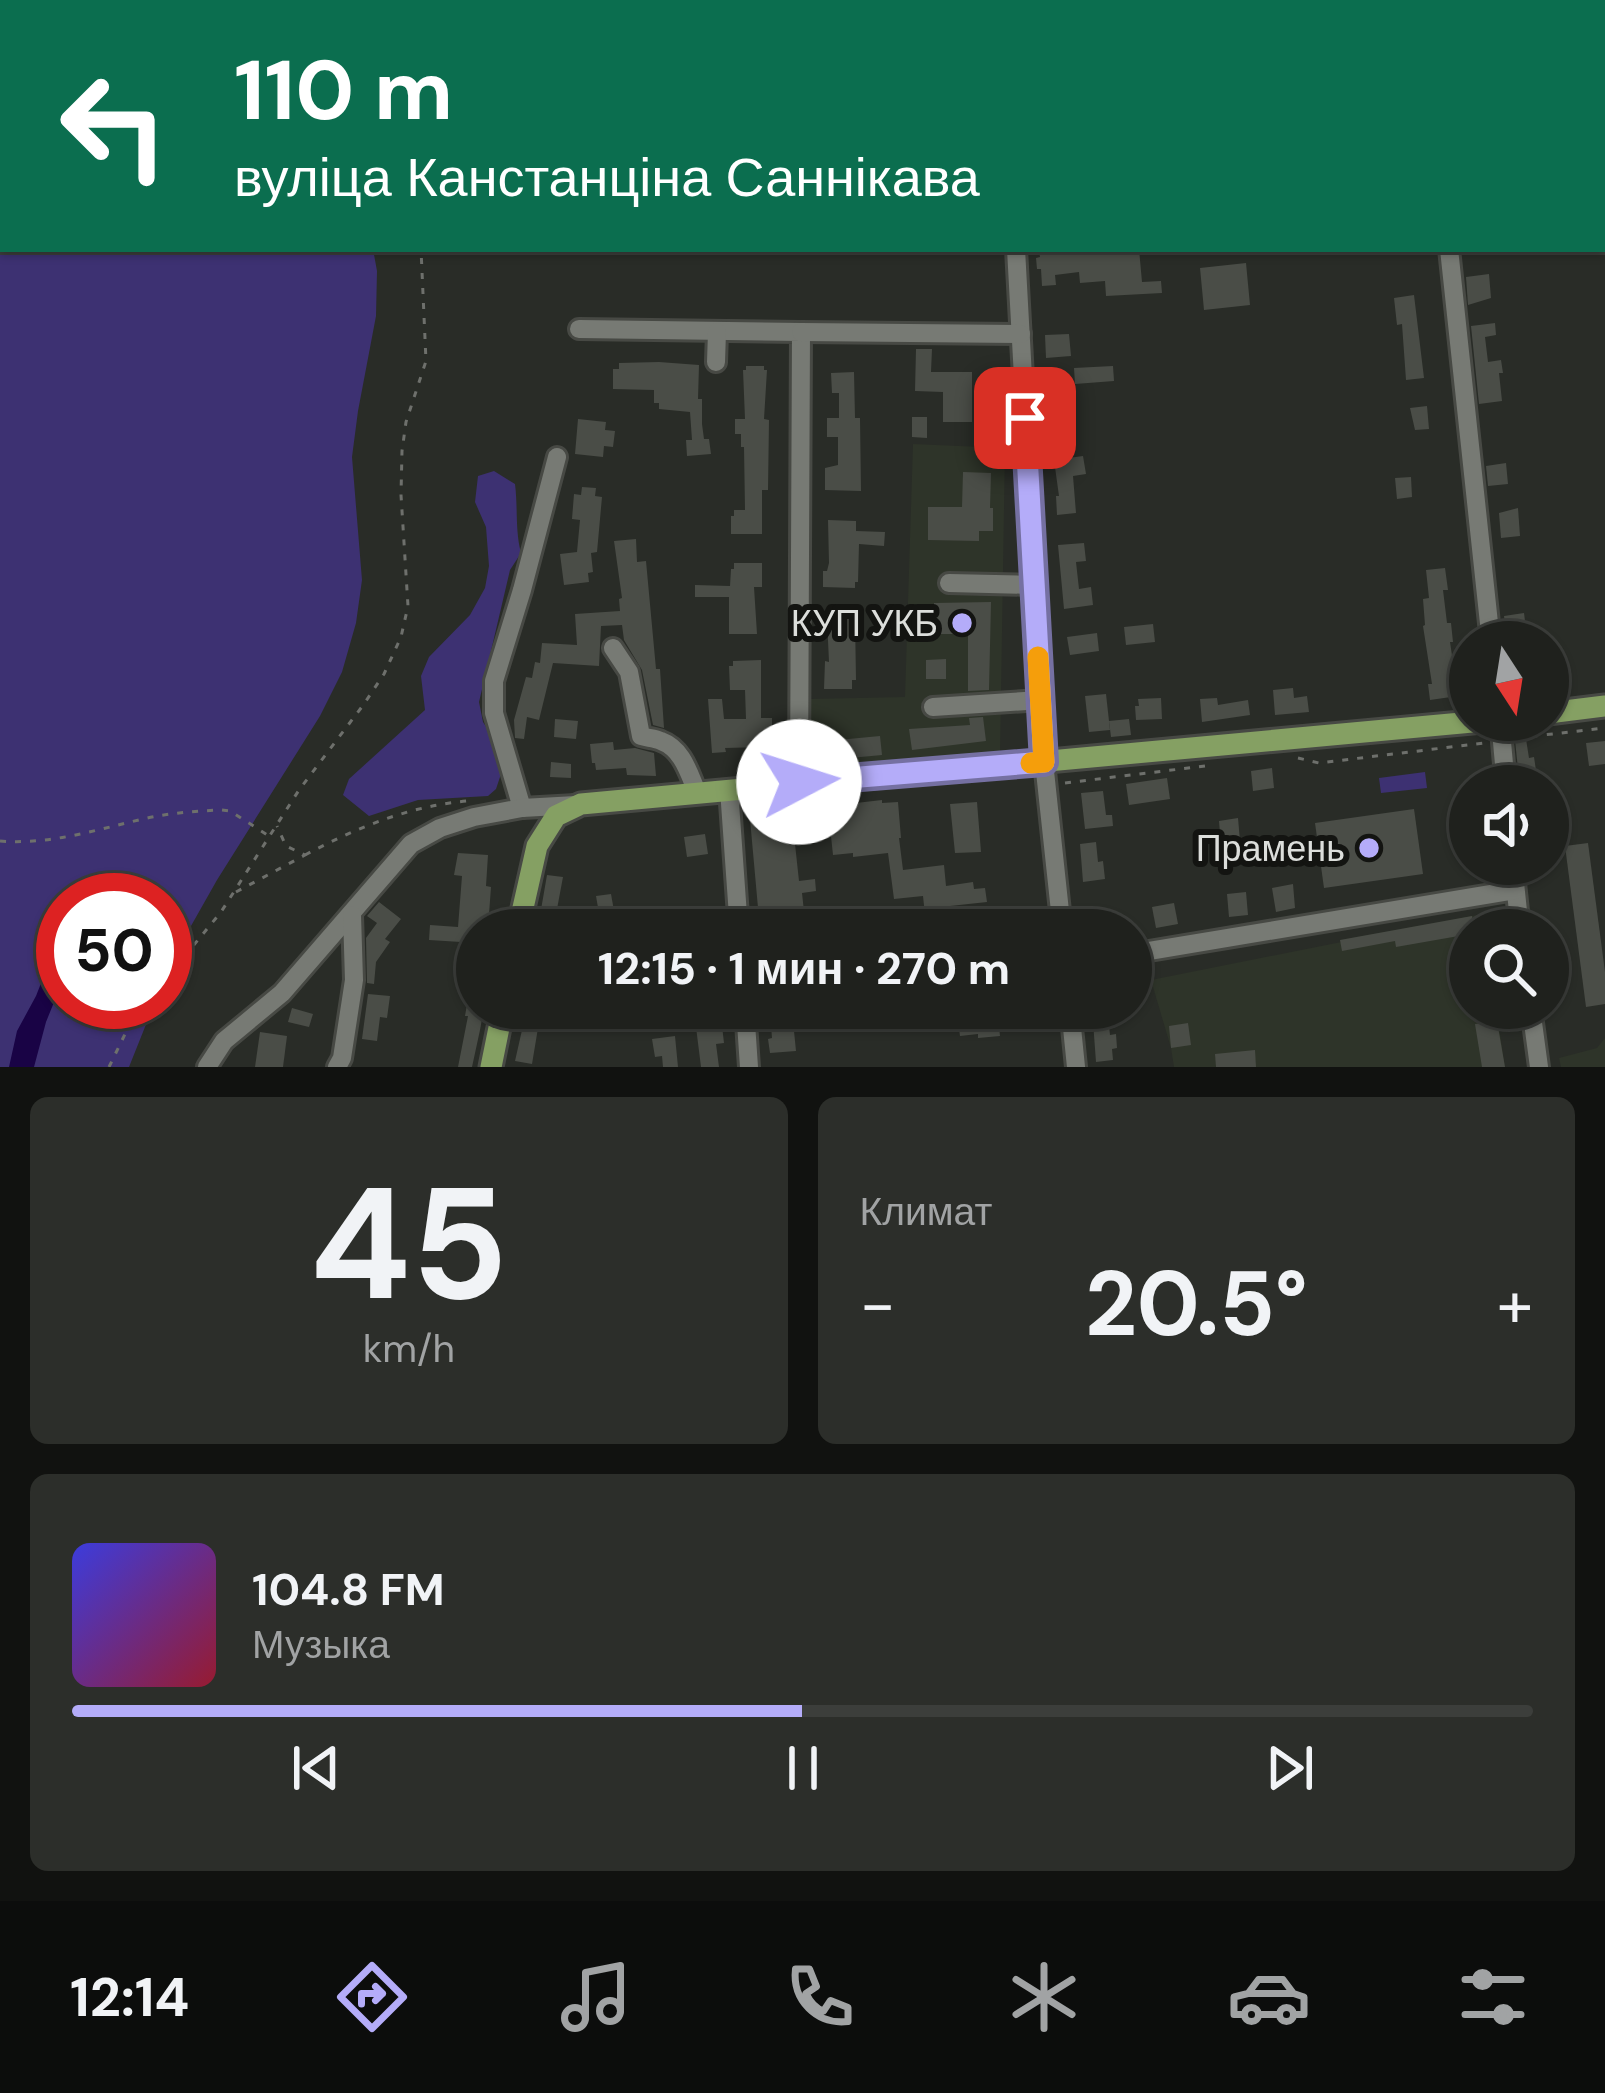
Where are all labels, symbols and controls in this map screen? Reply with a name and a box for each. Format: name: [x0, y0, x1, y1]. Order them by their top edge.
text: 110 m: [234, 36, 453, 145]
icon: left: [36, 48, 192, 204]
text: вуліца Канстанціна Саннікава: [234, 142, 980, 213]
pin: [974, 367, 1076, 469]
icon: arrive: [992, 385, 1058, 451]
place label: КУП УКБ: [791, 600, 938, 647]
marker: КУП УКБ: [949, 610, 975, 636]
north arrow: [1449, 621, 1569, 741]
map controls: [1449, 621, 1569, 1029]
position arrow: [736, 719, 862, 845]
button: sound: [1449, 765, 1569, 885]
place label: Прамень: [1196, 825, 1345, 872]
marker: Прамень: [1356, 835, 1382, 861]
speed limit sign: 50: [36, 873, 192, 1029]
button: search: [1449, 909, 1569, 1029]
text: 12:15 · 1 мин · 270 m: [598, 939, 1010, 998]
text: 45: [310, 1143, 508, 1346]
text: Климат: [860, 1186, 992, 1237]
text: 20.5°: [1085, 1246, 1308, 1363]
text: −: [860, 1262, 896, 1347]
text: +: [1497, 1262, 1533, 1347]
text: km/h: [363, 1323, 455, 1374]
text: 104.8 FM: [252, 1560, 445, 1619]
text: Музыка: [252, 1619, 390, 1670]
icon: previous: [283, 1735, 349, 1801]
icon: pause: [770, 1735, 836, 1801]
icon: next: [1257, 1735, 1323, 1801]
icon: directions: [330, 1955, 414, 2039]
icon: music: [554, 1955, 638, 2039]
icon: phone: [778, 1955, 862, 2039]
icon: climate: [1002, 1955, 1086, 2039]
icon: car: [1227, 1955, 1311, 2039]
icon: filters: [1451, 1955, 1535, 2039]
text: 12:14: [70, 1962, 189, 2033]

